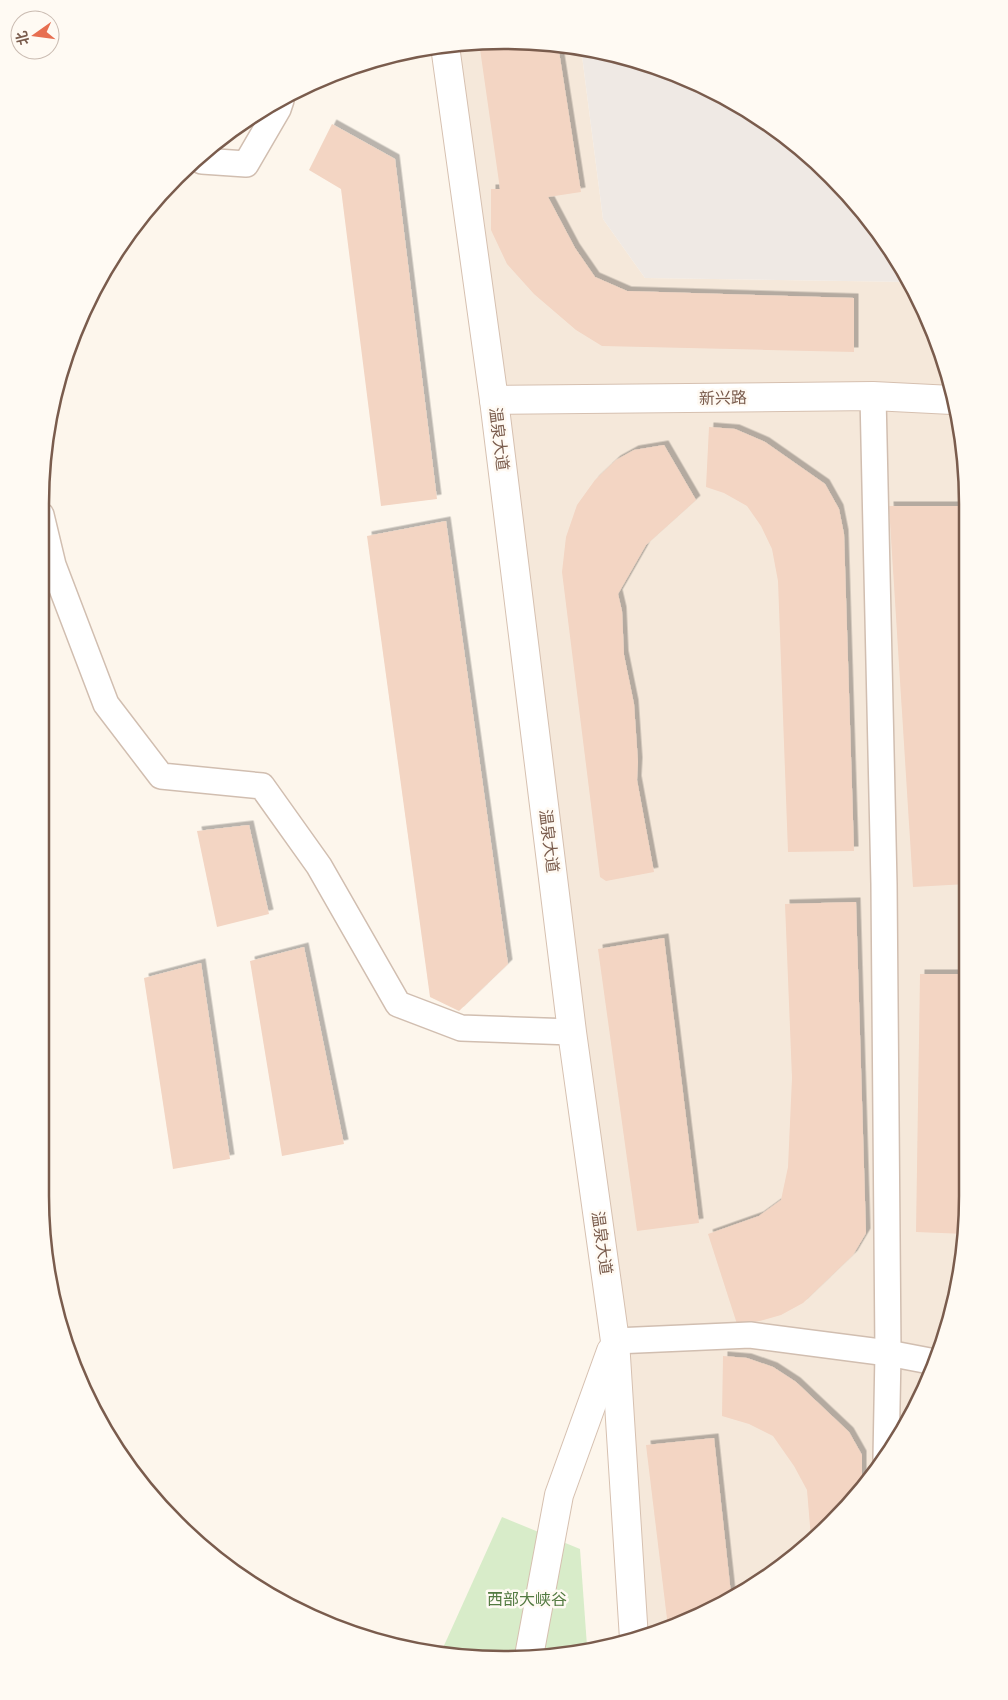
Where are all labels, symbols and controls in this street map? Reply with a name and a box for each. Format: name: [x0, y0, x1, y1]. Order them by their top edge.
north arrow: [10, 10, 60, 60]
text: 北: [12, 29, 33, 47]
street label: 新兴路: [699, 387, 747, 409]
street label: 温泉大道: [485, 406, 513, 472]
street label: 温泉大道: [535, 808, 563, 874]
street label: 温泉大道: [587, 1210, 617, 1276]
park label: 西部大峡谷: [487, 1589, 567, 1610]

